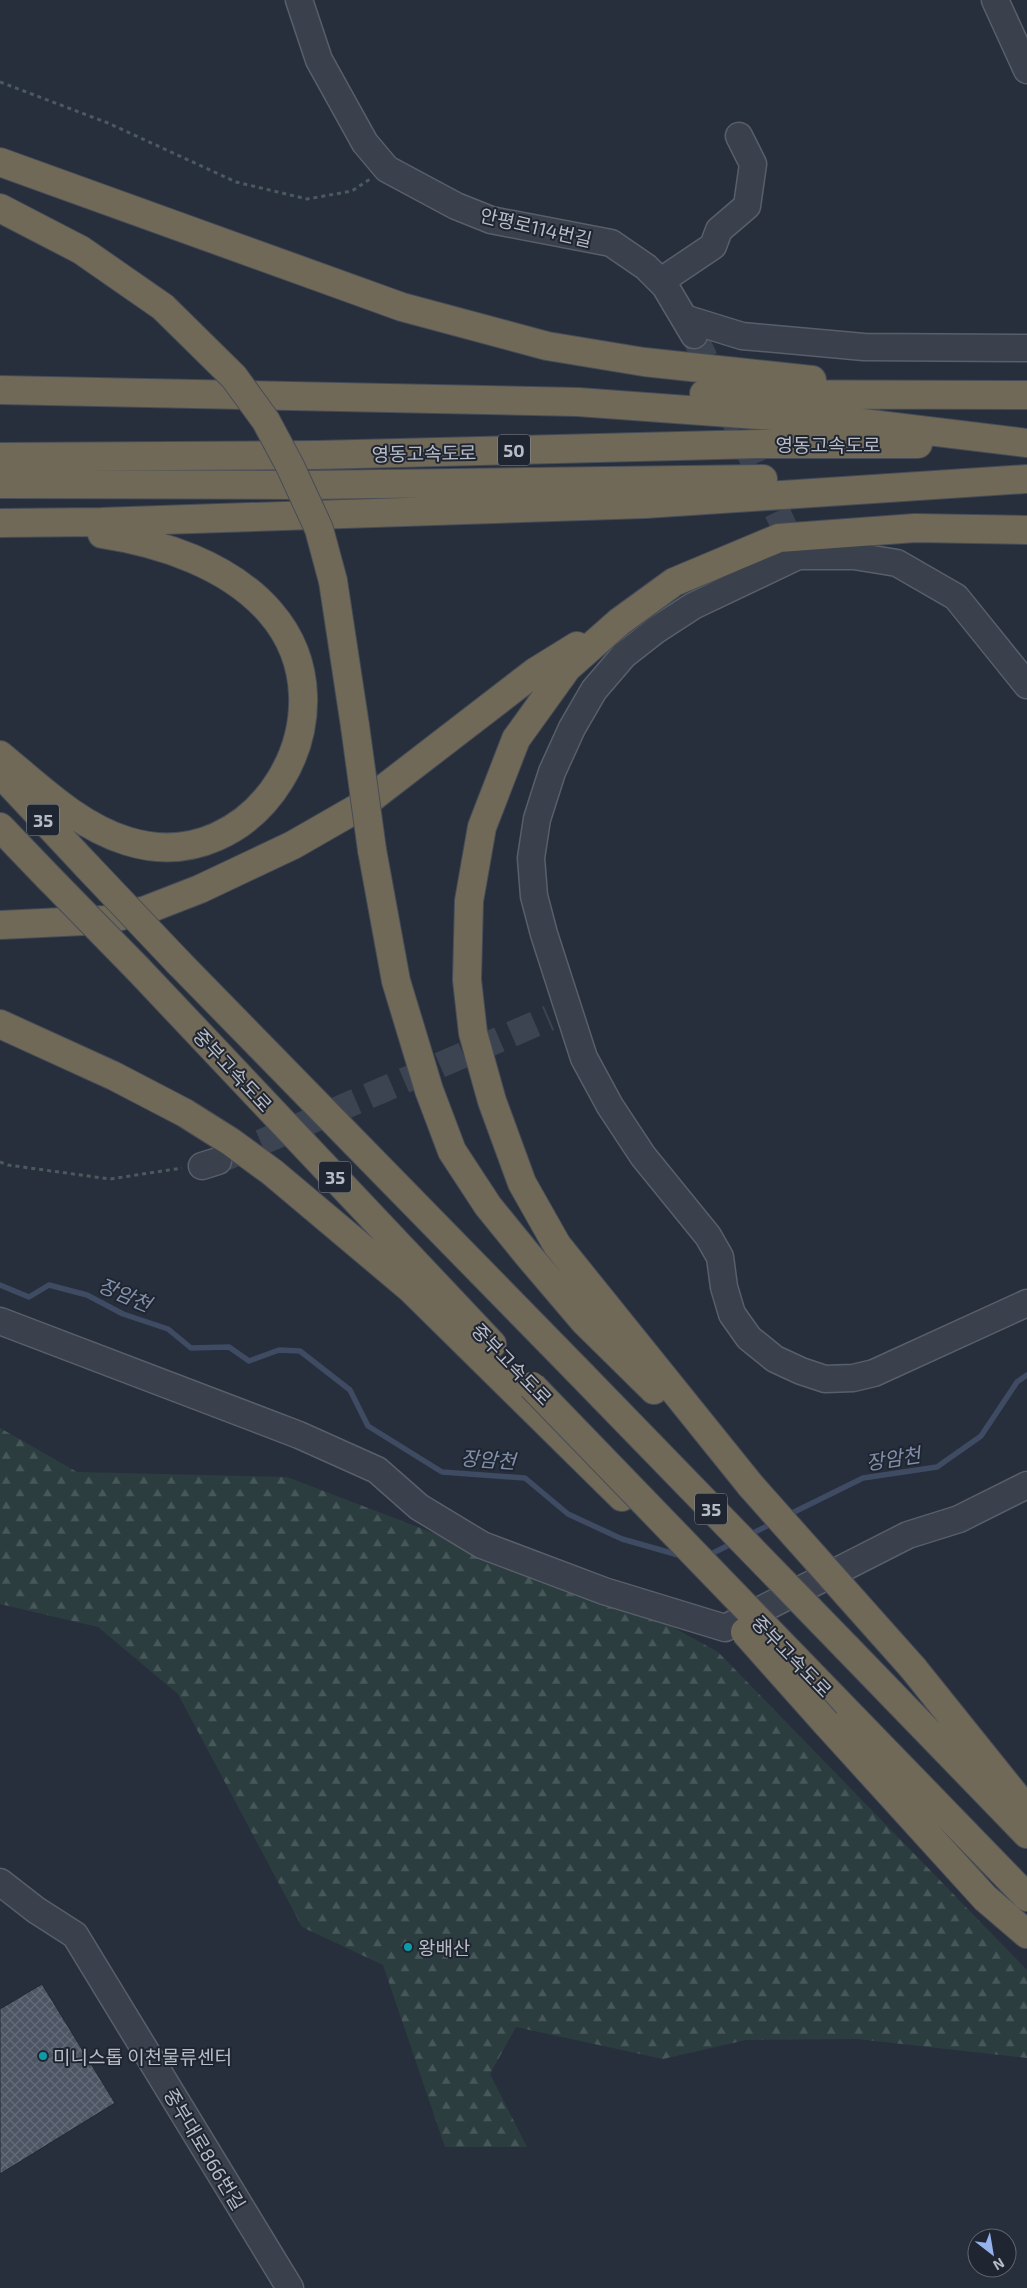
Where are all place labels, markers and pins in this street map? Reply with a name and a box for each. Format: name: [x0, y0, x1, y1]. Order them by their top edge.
place label: 왕배산: [418, 1936, 470, 1959]
marker: 왕배산: [402, 1941, 414, 1953]
place label: 미니스톱 이천물류센터: [53, 2045, 232, 2068]
marker: 미니스톱 이천물류센터: [37, 2050, 49, 2062]

